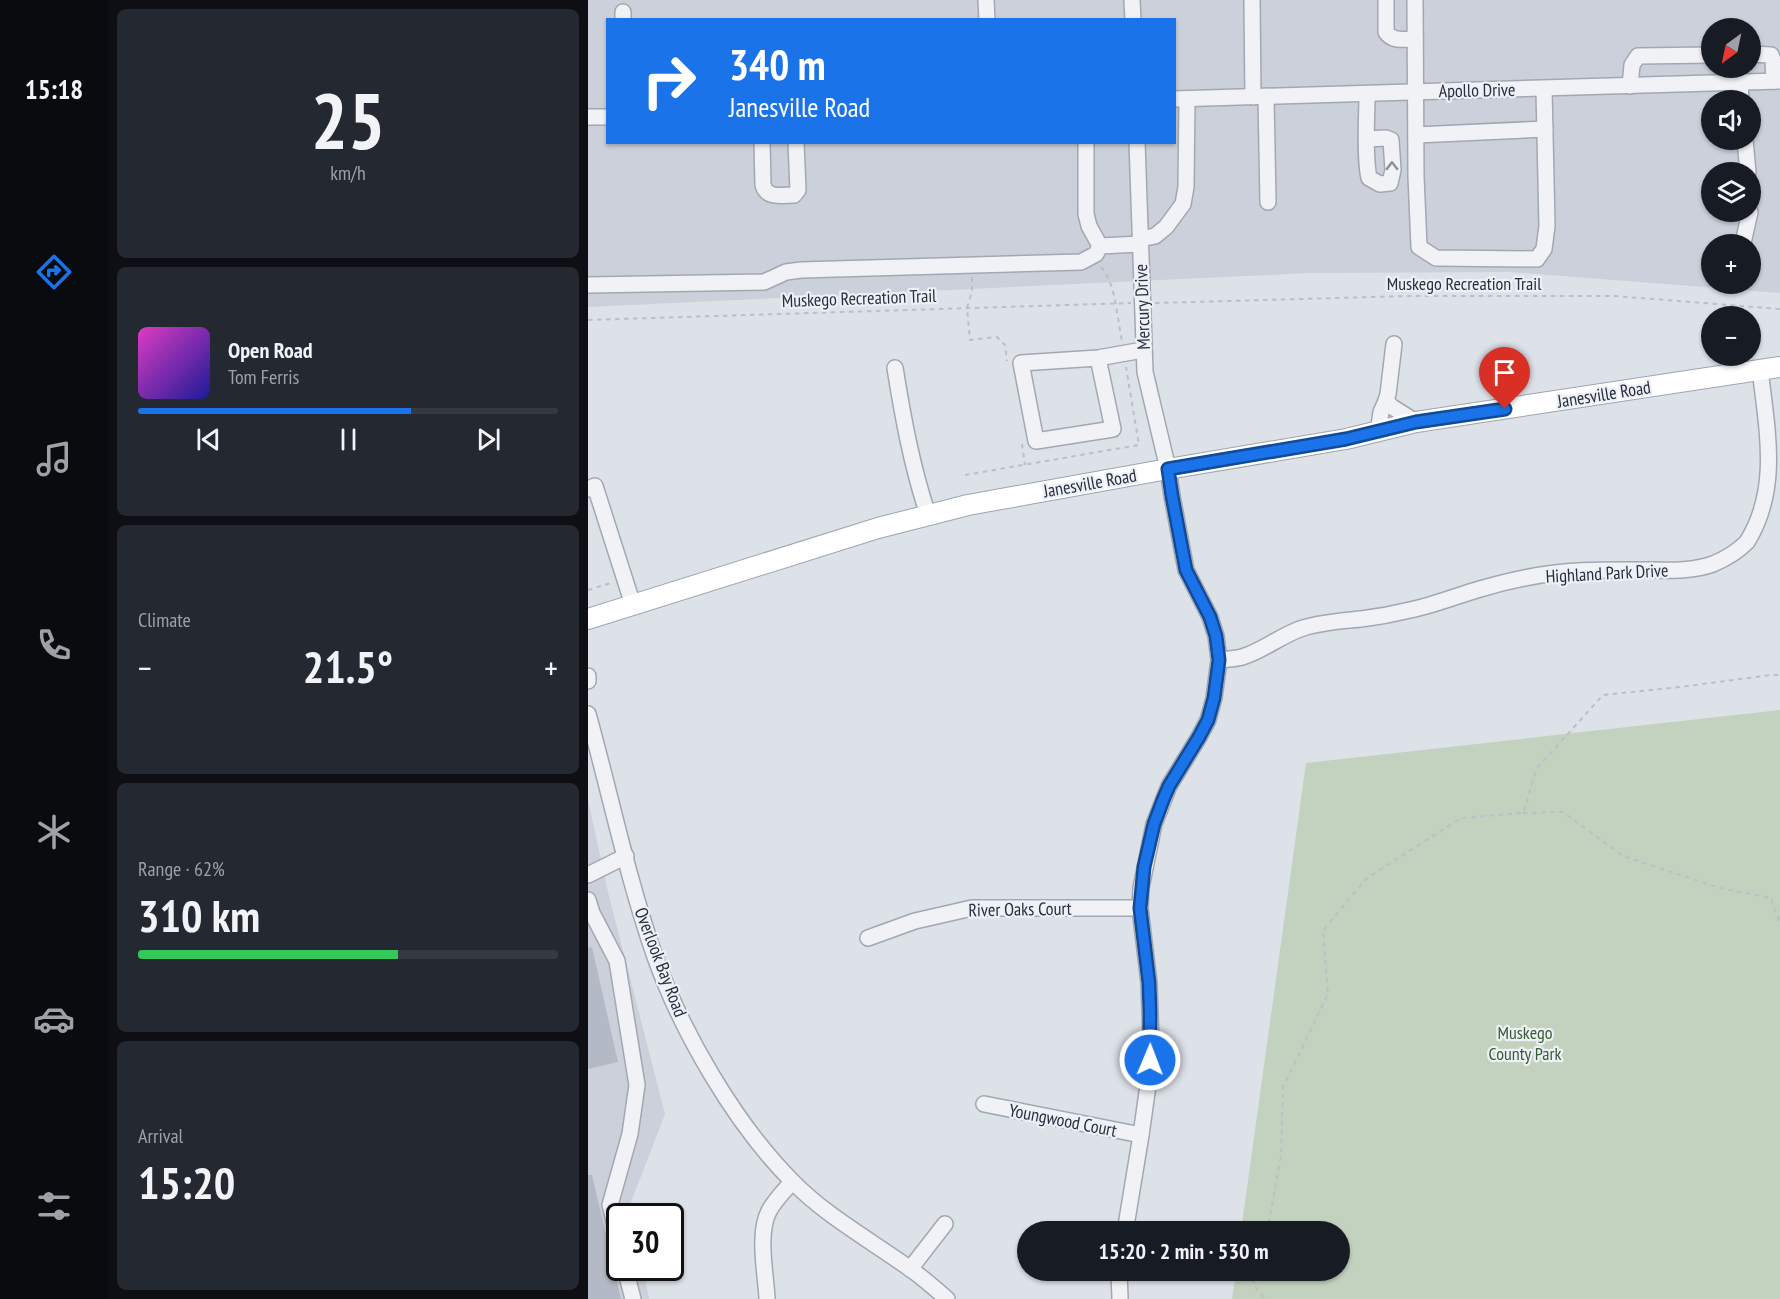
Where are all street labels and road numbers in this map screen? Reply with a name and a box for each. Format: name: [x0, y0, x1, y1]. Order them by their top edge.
street label: Apollo Drive: [1438, 78, 1516, 102]
street label: Mercury Drive: [1129, 264, 1155, 350]
street label: Muskego Recreation Trail: [1387, 272, 1542, 295]
street label: Muskego Recreation Trail: [781, 284, 937, 312]
street label: Janesville Road: [1555, 375, 1652, 413]
street label: Janesville Road: [1041, 463, 1138, 503]
street label: Highland Park Drive: [1545, 558, 1669, 588]
street label: River Oaks Court: [968, 897, 1072, 921]
street label: Overlook Bay Road: [630, 904, 692, 1020]
street label: Youngwood Court: [1007, 1098, 1119, 1142]

